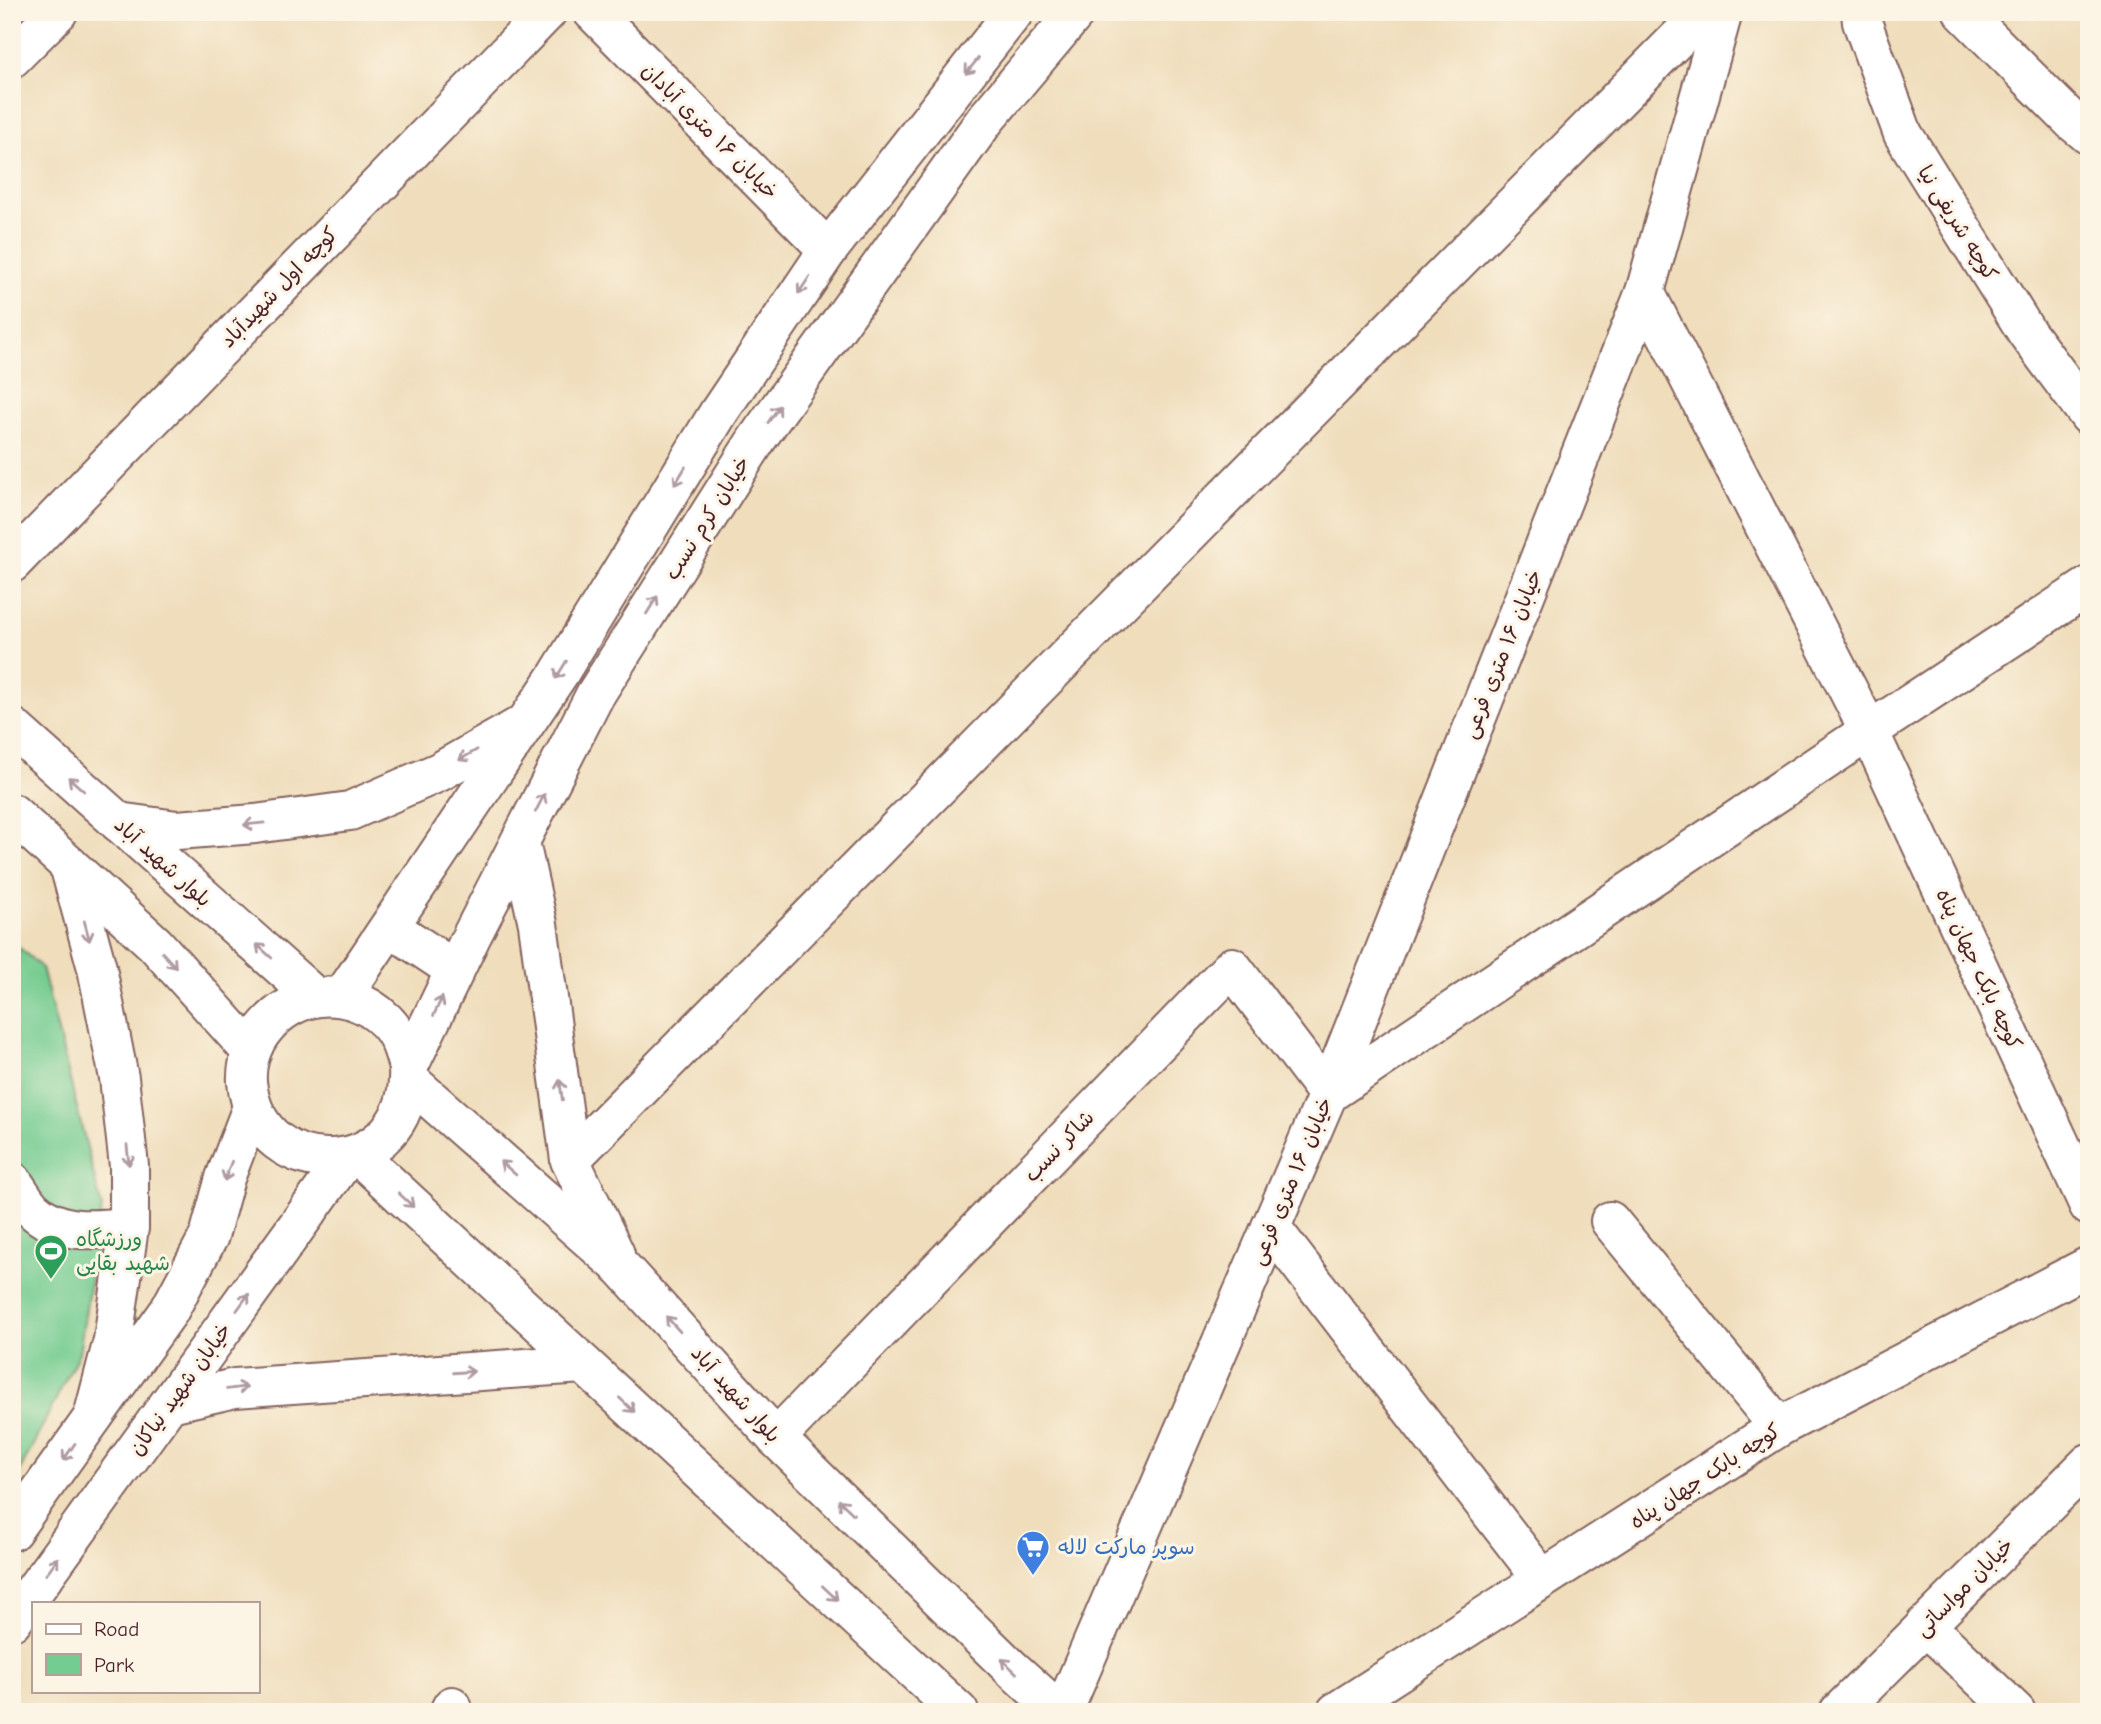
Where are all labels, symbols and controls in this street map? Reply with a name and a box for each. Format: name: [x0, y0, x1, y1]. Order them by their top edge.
one-way arrow: [964, 56, 980, 74]
street label: خیابان ۱۶ متری آبادان: [636, 58, 783, 205]
street label: کوچه شریفی نیا: [1911, 161, 2003, 286]
street label: کوچه اول شهیدآباد: [215, 222, 343, 353]
one-way arrow: [797, 275, 811, 294]
one-way arrow: [767, 405, 781, 424]
street label: خیابان کرم نسب: [659, 452, 758, 586]
one-way arrow: [672, 465, 686, 485]
street label: خیابان ۱۶ متری فرعی: [1457, 566, 1549, 743]
one-way arrow: [645, 596, 659, 616]
one-way arrow: [554, 659, 568, 679]
one-way arrow: [459, 749, 479, 763]
one-way arrow: [68, 775, 85, 792]
one-way arrow: [533, 793, 547, 814]
street label: بلوار شهید آباد: [109, 812, 216, 912]
one-way arrow: [243, 817, 266, 830]
street label: کوچه بابک جهان پناه: [1930, 885, 2027, 1054]
one-way arrow: [81, 919, 94, 942]
one-way arrow: [255, 943, 273, 959]
one-way arrow: [161, 951, 177, 969]
one-way arrow: [432, 996, 445, 1017]
one-way arrow: [554, 1079, 567, 1102]
street label: خیابان ۱۶ متری فرعی: [1245, 1094, 1339, 1269]
street label: شاکر نسب: [1019, 1105, 1100, 1187]
one-way arrow: [122, 1143, 135, 1165]
one-way arrow: [221, 1160, 233, 1182]
one-way arrow: [499, 1160, 517, 1176]
one-way arrow: [397, 1192, 414, 1209]
place label: ورزشگاه شهید بقایی: [76, 1227, 170, 1277]
sports icon: ورزشگاه شهید بقایی: [32, 1232, 70, 1281]
one-way arrow: [236, 1293, 250, 1312]
one-way arrow: [665, 1315, 681, 1333]
street label: خیابان شهید نیاکان: [124, 1318, 237, 1461]
street label: بلوار شهید آباد: [686, 1341, 786, 1448]
one-way arrow: [452, 1365, 474, 1378]
one-way arrow: [225, 1382, 248, 1395]
one-way arrow: [618, 1397, 635, 1414]
street label: کوچه بابک جهان پناه: [1625, 1418, 1785, 1534]
one-way arrow: [62, 1442, 76, 1461]
one-way arrow: [838, 1498, 855, 1515]
supermarket icon: سوپر مارکت لاله: [1014, 1528, 1052, 1577]
street label: خیابان مواساتی: [1910, 1533, 2020, 1643]
place label: سوپر مارکت لاله: [1058, 1535, 1195, 1560]
one-way arrow: [45, 1557, 59, 1576]
one-way arrow: [821, 1585, 839, 1601]
legend: [32, 1602, 259, 1692]
text: Road: [94, 1617, 139, 1641]
text: Park: [94, 1653, 134, 1677]
one-way arrow: [1001, 1657, 1018, 1674]

